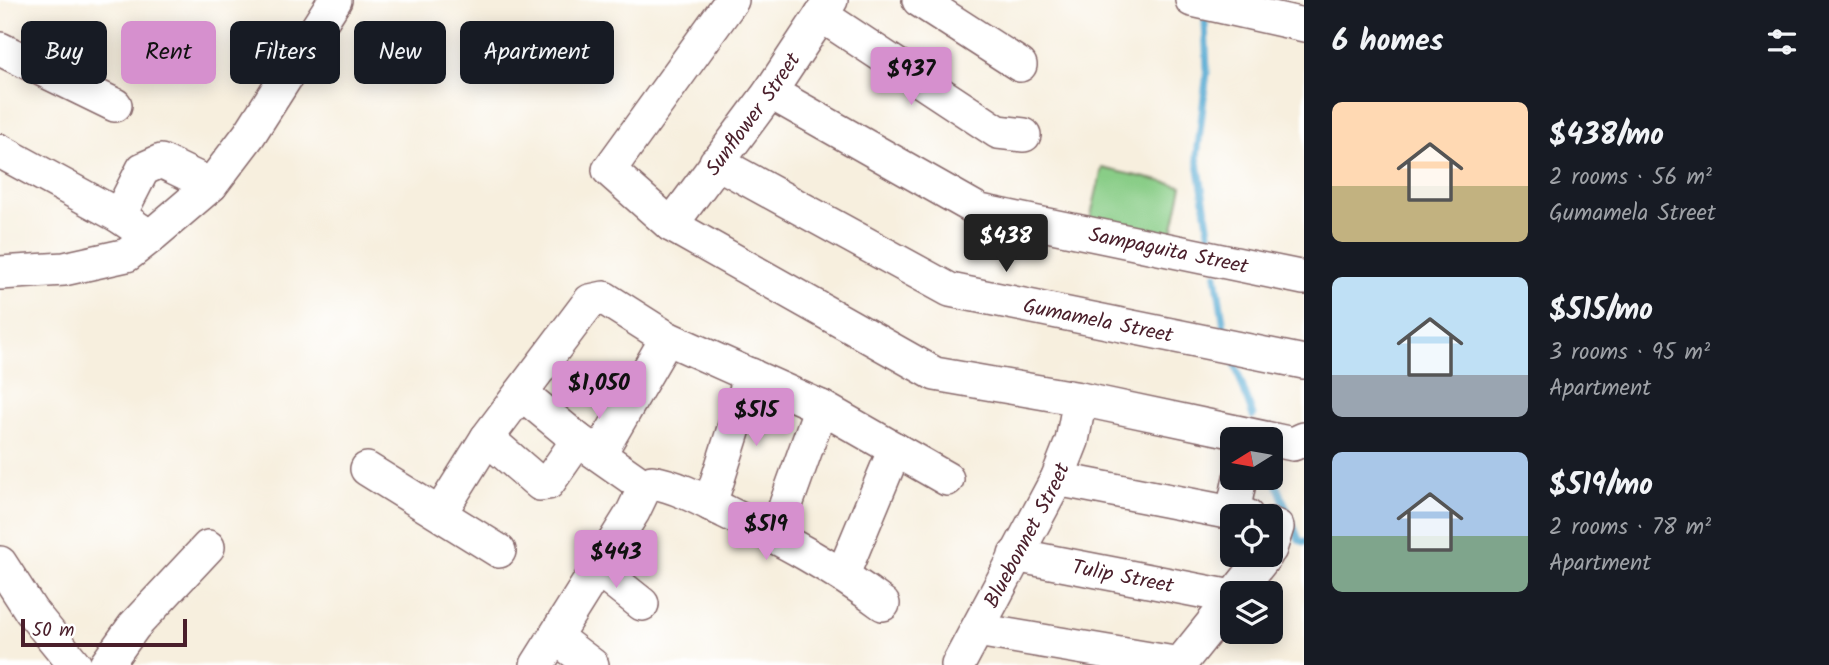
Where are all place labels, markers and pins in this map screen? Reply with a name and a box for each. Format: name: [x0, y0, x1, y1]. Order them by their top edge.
pin: $937: [870, 48, 952, 107]
pin: $438: [965, 215, 1047, 274]
pin: $1,050: [542, 362, 656, 421]
pin: $515: [715, 388, 797, 448]
pin: $519: [725, 503, 807, 562]
pin: $443: [575, 530, 657, 590]

